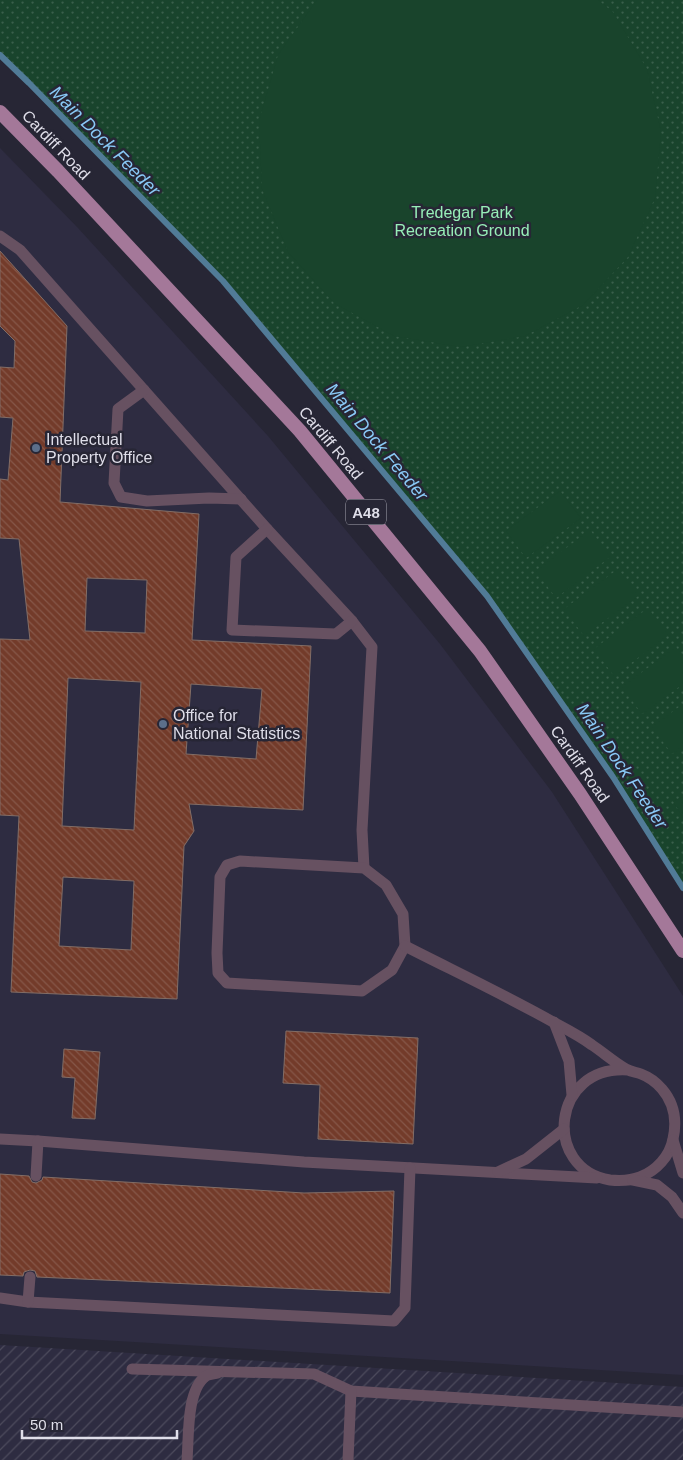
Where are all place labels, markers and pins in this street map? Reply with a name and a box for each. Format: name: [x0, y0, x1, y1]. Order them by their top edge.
place label: Intellectual Property Office: [46, 431, 153, 466]
marker: Intellectual Property Office: [30, 442, 42, 454]
place label: Office for National Statistics: [173, 707, 300, 742]
marker: Office for National Statistics: [157, 718, 169, 730]

